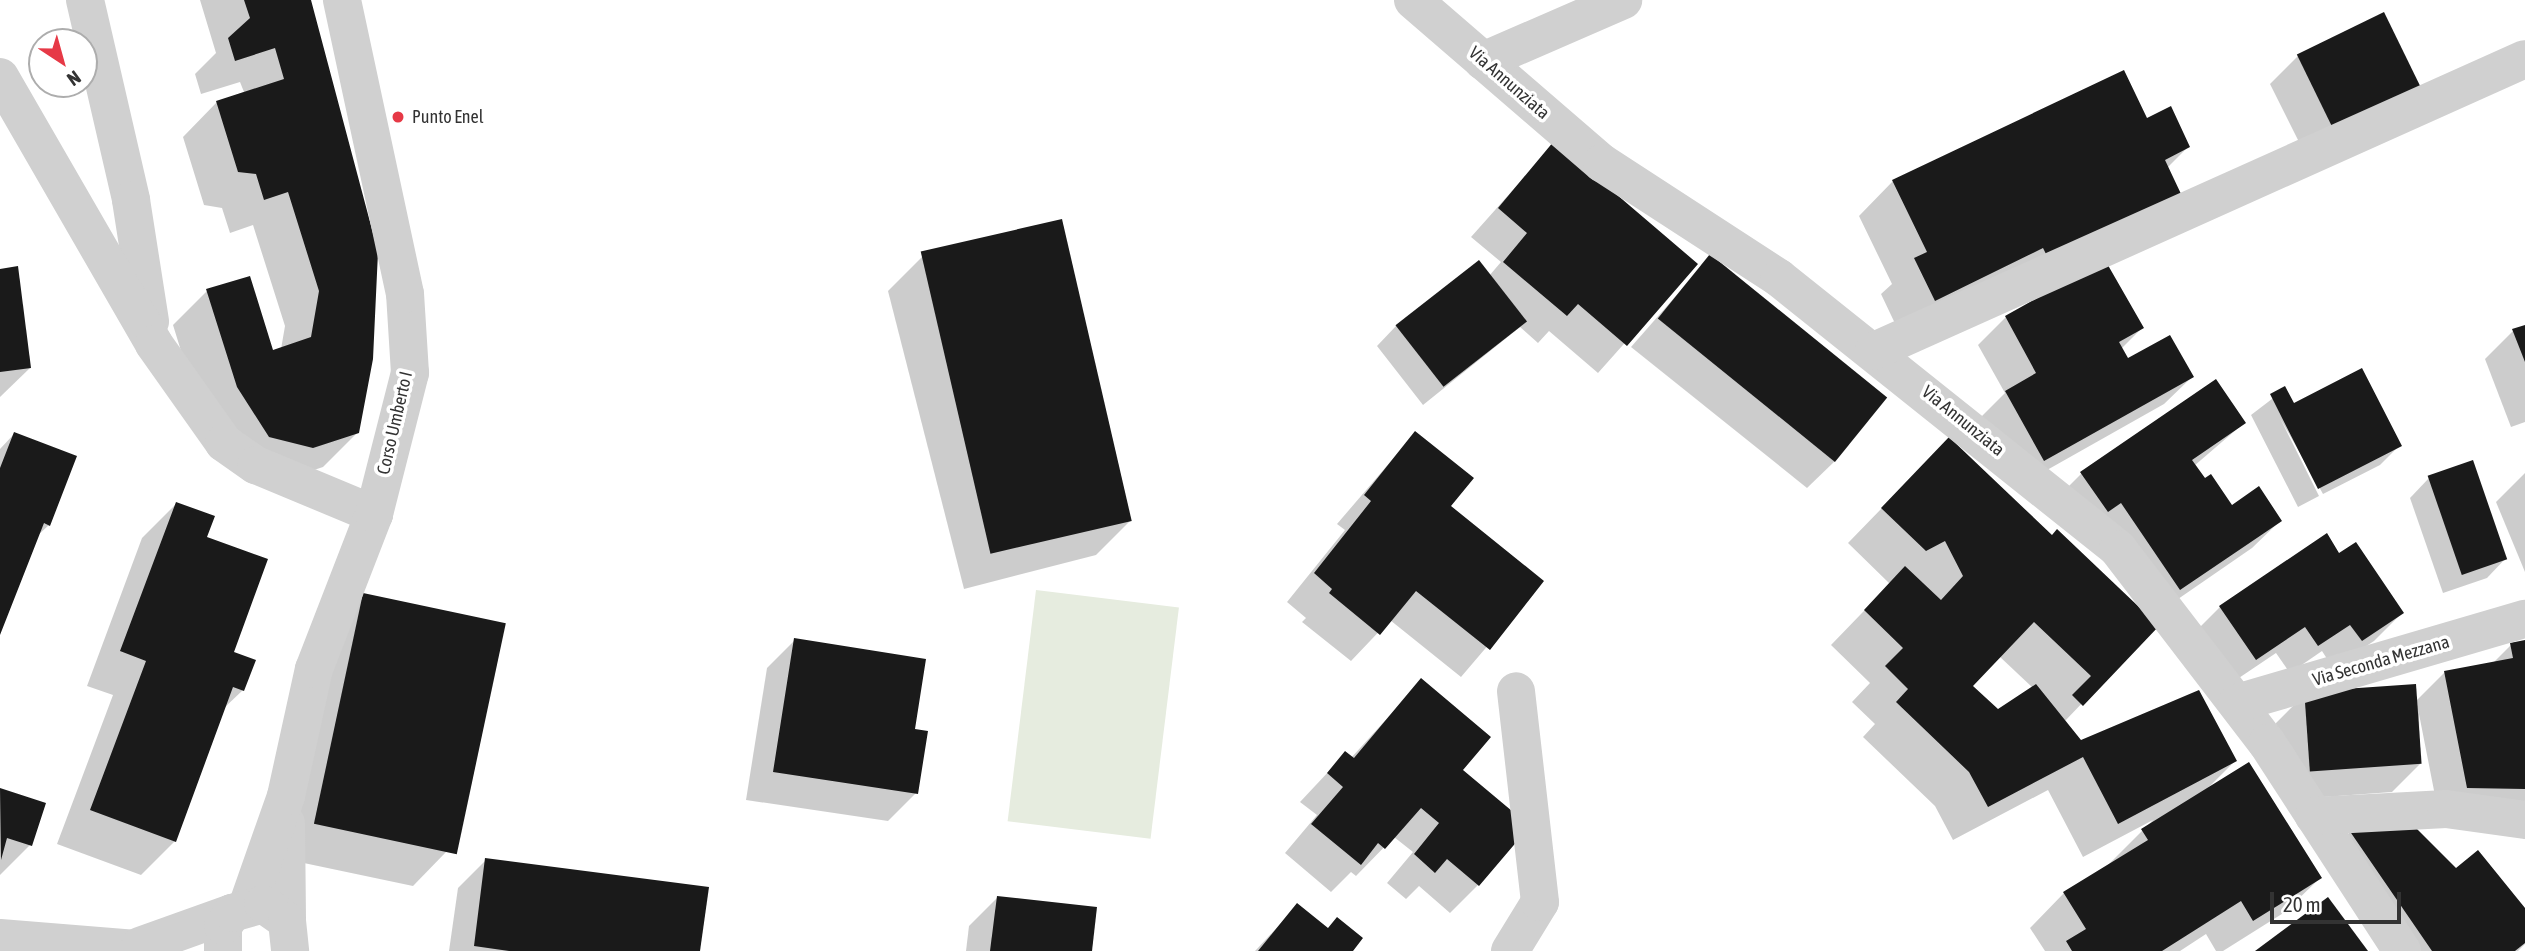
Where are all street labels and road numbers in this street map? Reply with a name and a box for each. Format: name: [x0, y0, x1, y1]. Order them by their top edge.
street label: Via Annunziata: [1464, 42, 1554, 124]
street label: Corso Umberto I: [373, 369, 417, 477]
street label: Via Annunziata: [1917, 381, 2009, 461]
street label: Via Seconda Mezzana: [2310, 631, 2452, 691]

